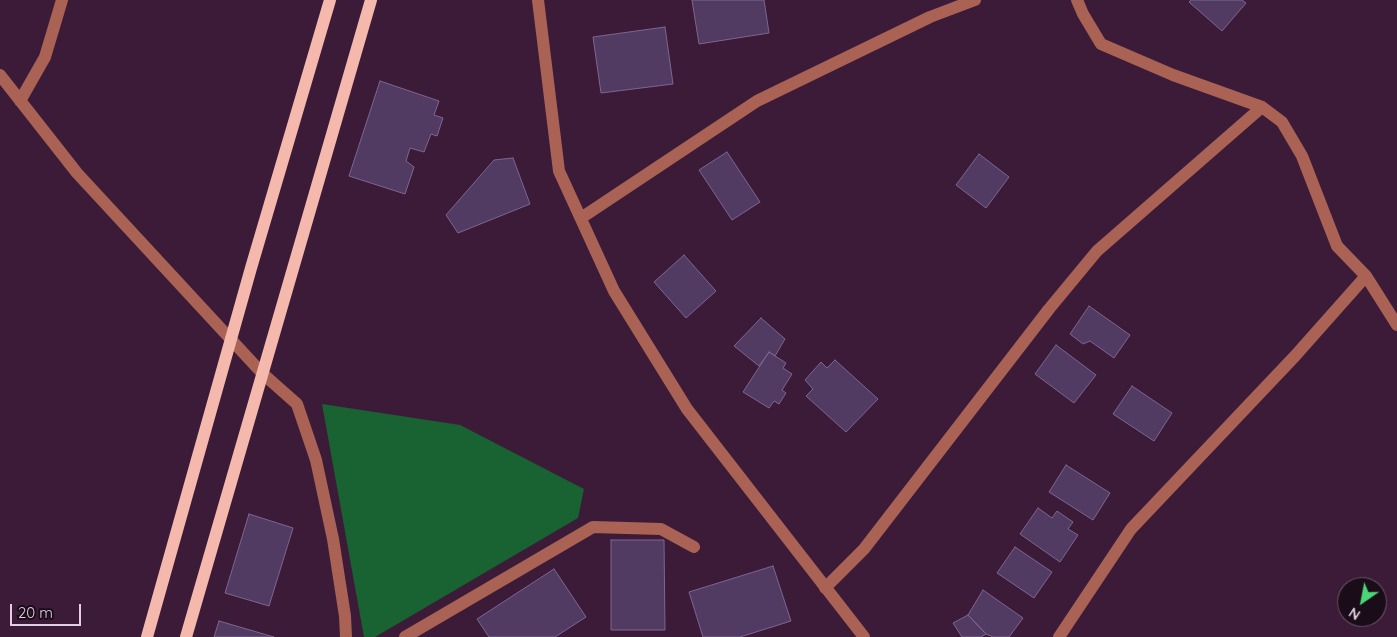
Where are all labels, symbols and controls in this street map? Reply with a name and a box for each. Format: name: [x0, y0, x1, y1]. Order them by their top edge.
north arrow: [1337, 577, 1387, 627]
scale bar: [12, 594, 84, 626]
text: 20 m: [18, 603, 53, 622]
text: N: [1345, 603, 1364, 624]

